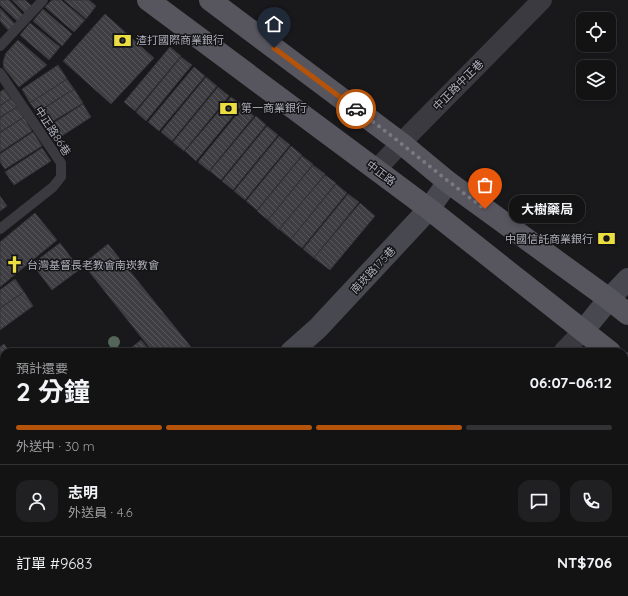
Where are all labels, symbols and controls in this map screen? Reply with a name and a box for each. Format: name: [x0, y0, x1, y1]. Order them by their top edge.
pin: [257, 7.0, 291, 48]
map controls: [576, 12, 616, 100]
button: locate: [576, 12, 616, 52]
icon: home: [263, 13, 285, 35]
bank icon: 渣打國際商業銀行: [113, 30, 133, 50]
place label: 渣打國際商業銀行: [136, 33, 224, 47]
street label: 中正路中正巷: [430, 57, 486, 113]
button: layers: [576, 60, 616, 100]
courier: [336, 89, 376, 129]
bank icon: 第一商業銀行: [218, 98, 238, 118]
icon: car: [345, 98, 367, 120]
place label: 第一商業銀行: [241, 101, 307, 115]
street label: 中正路86巷: [32, 104, 74, 158]
street label: 中正路: [364, 157, 398, 189]
pin: [468, 168, 502, 209]
icon: bag: [474, 174, 496, 196]
callout: 大樹藥局: [509, 195, 585, 223]
text: 大樹藥局: [521, 201, 573, 217]
bank icon: 中國信託商業銀行: [596, 229, 616, 249]
place label: 中國信託商業銀行: [505, 232, 593, 246]
street label: 南崁路175巷: [348, 243, 398, 297]
church icon: 台灣基督長老教會南崁教會: [4, 255, 24, 275]
place label: 台灣基督長老教會南崁教會: [27, 258, 159, 272]
text: 預計還要: [16, 360, 68, 376]
text: 06:07–06:12: [530, 373, 612, 392]
text: 2 分鐘: [16, 375, 90, 408]
text: 外送中 · 30 m: [16, 438, 95, 454]
button: person: [16, 480, 58, 522]
button: chat: [518, 480, 560, 522]
button: phone: [570, 480, 612, 522]
text: 志明: [68, 483, 98, 502]
text: 外送員 · 4.6: [68, 504, 133, 520]
text: NT$706: [557, 553, 612, 572]
text: 訂單 #9683: [16, 554, 92, 573]

